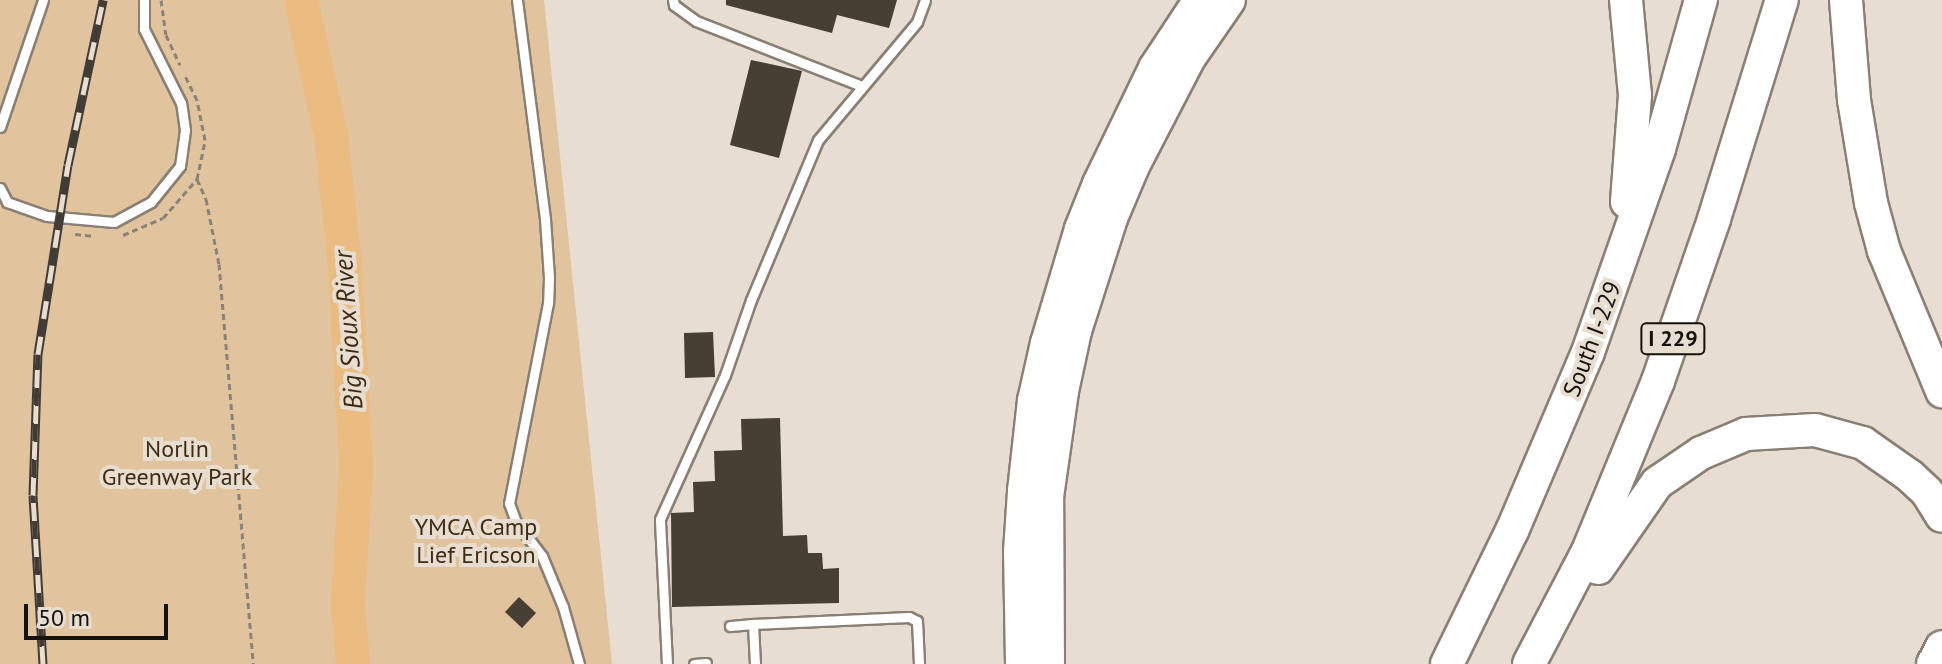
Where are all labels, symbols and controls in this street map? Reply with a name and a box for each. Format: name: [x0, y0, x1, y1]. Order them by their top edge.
water label: Big Sioux River: [327, 249, 369, 411]
street label: South I-229: [1557, 277, 1627, 401]
road number: I 229: [1639, 321, 1707, 357]
park label: Norlin Greenway Park: [101, 435, 253, 491]
park label: YMCA Camp Lief Ericson: [414, 513, 538, 569]
scale bar: [28, 588, 172, 638]
text: 50 m: [38, 602, 90, 633]

